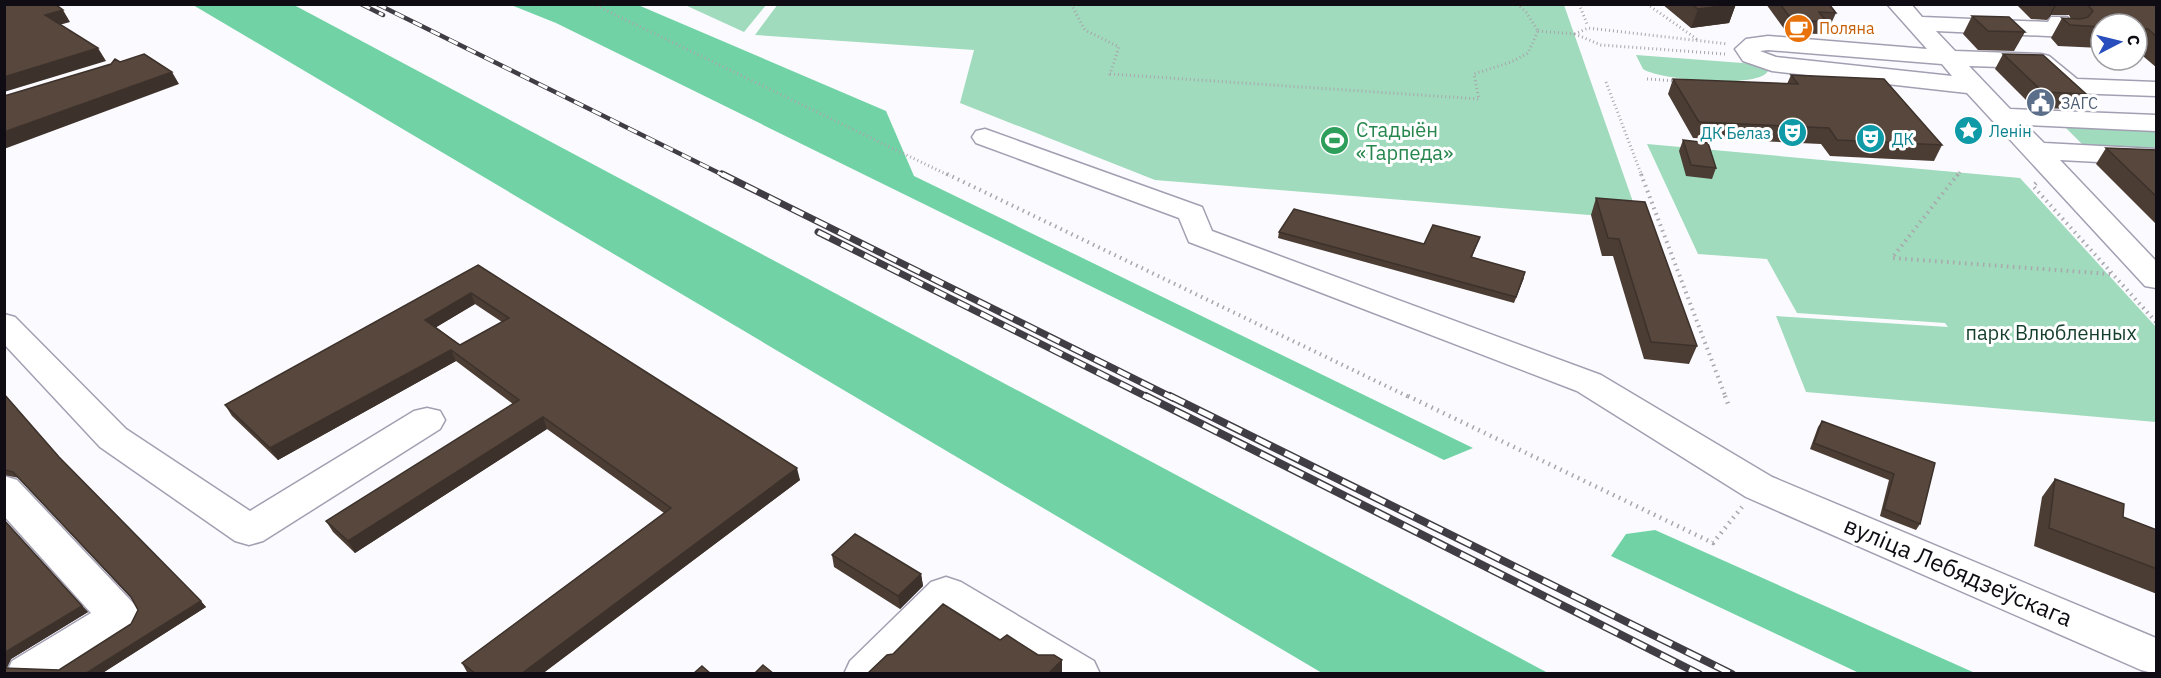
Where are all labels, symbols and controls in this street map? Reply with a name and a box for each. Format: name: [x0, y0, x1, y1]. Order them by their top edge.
cafe icon: Поляна: [1782, 12, 1814, 44]
north arrow: [2089, 12, 2149, 72]
place label: Поляна: [1819, 18, 1875, 38]
text: С: [2123, 34, 2144, 47]
public building icon: ЗАГС: [2024, 87, 2056, 119]
place label: ЗАГС: [2061, 93, 2098, 113]
place icon: Ленін: [1952, 115, 1984, 147]
place label: Стадыён «Тарпеда»: [1356, 116, 1453, 166]
theatre icon: ДК Белаз: [1776, 117, 1808, 149]
place label: Ленін: [1989, 121, 2032, 141]
place label: ДК Белаз: [1700, 123, 1771, 143]
theatre icon: ДК: [1855, 123, 1887, 155]
sports icon: Стадыён «Тарпеда»: [1319, 125, 1351, 157]
place label: ДК: [1892, 129, 1914, 149]
park label: парк Влюбленных: [1965, 319, 2137, 346]
street label: вуліца Лебядзеўскага: [1839, 508, 2078, 634]

